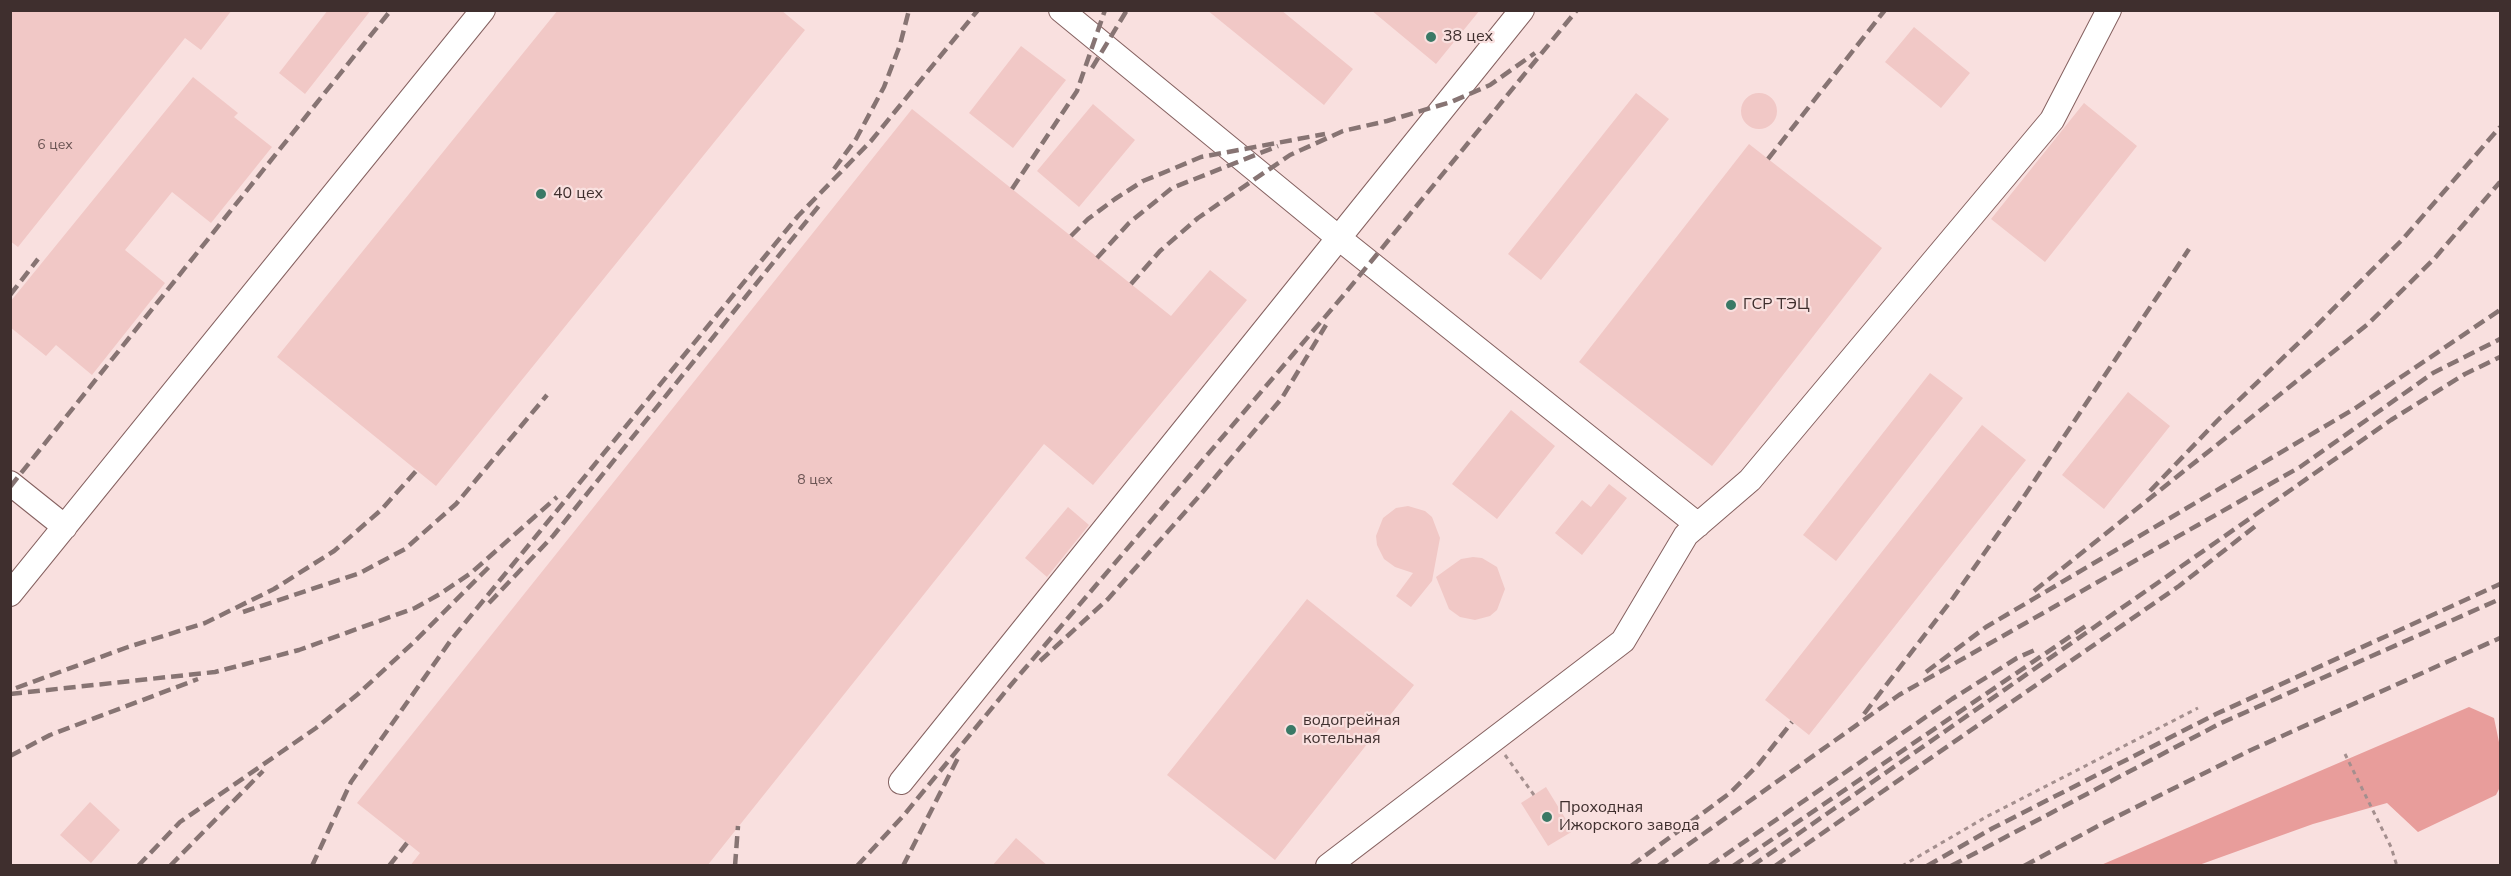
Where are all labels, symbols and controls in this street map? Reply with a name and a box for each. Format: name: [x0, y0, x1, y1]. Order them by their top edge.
place label: 38 цех: [1443, 27, 1493, 47]
marker: 38 цех: [1424, 30, 1438, 44]
house number: 6 цех: [37, 138, 73, 154]
place label: 40 цех: [553, 184, 603, 204]
marker: 40 цех: [534, 187, 548, 201]
place label: ГСР ТЭЦ: [1743, 295, 1810, 315]
marker: ГСР ТЭЦ: [1724, 298, 1738, 312]
house number: 8 цех: [797, 473, 833, 489]
place label: водогрейная котельная: [1303, 711, 1400, 749]
marker: водогрейная котельная: [1284, 723, 1298, 737]
place label: Проходная Ижорского завода: [1559, 798, 1700, 836]
marker: Проходная Ижорского завода: [1540, 810, 1554, 824]

